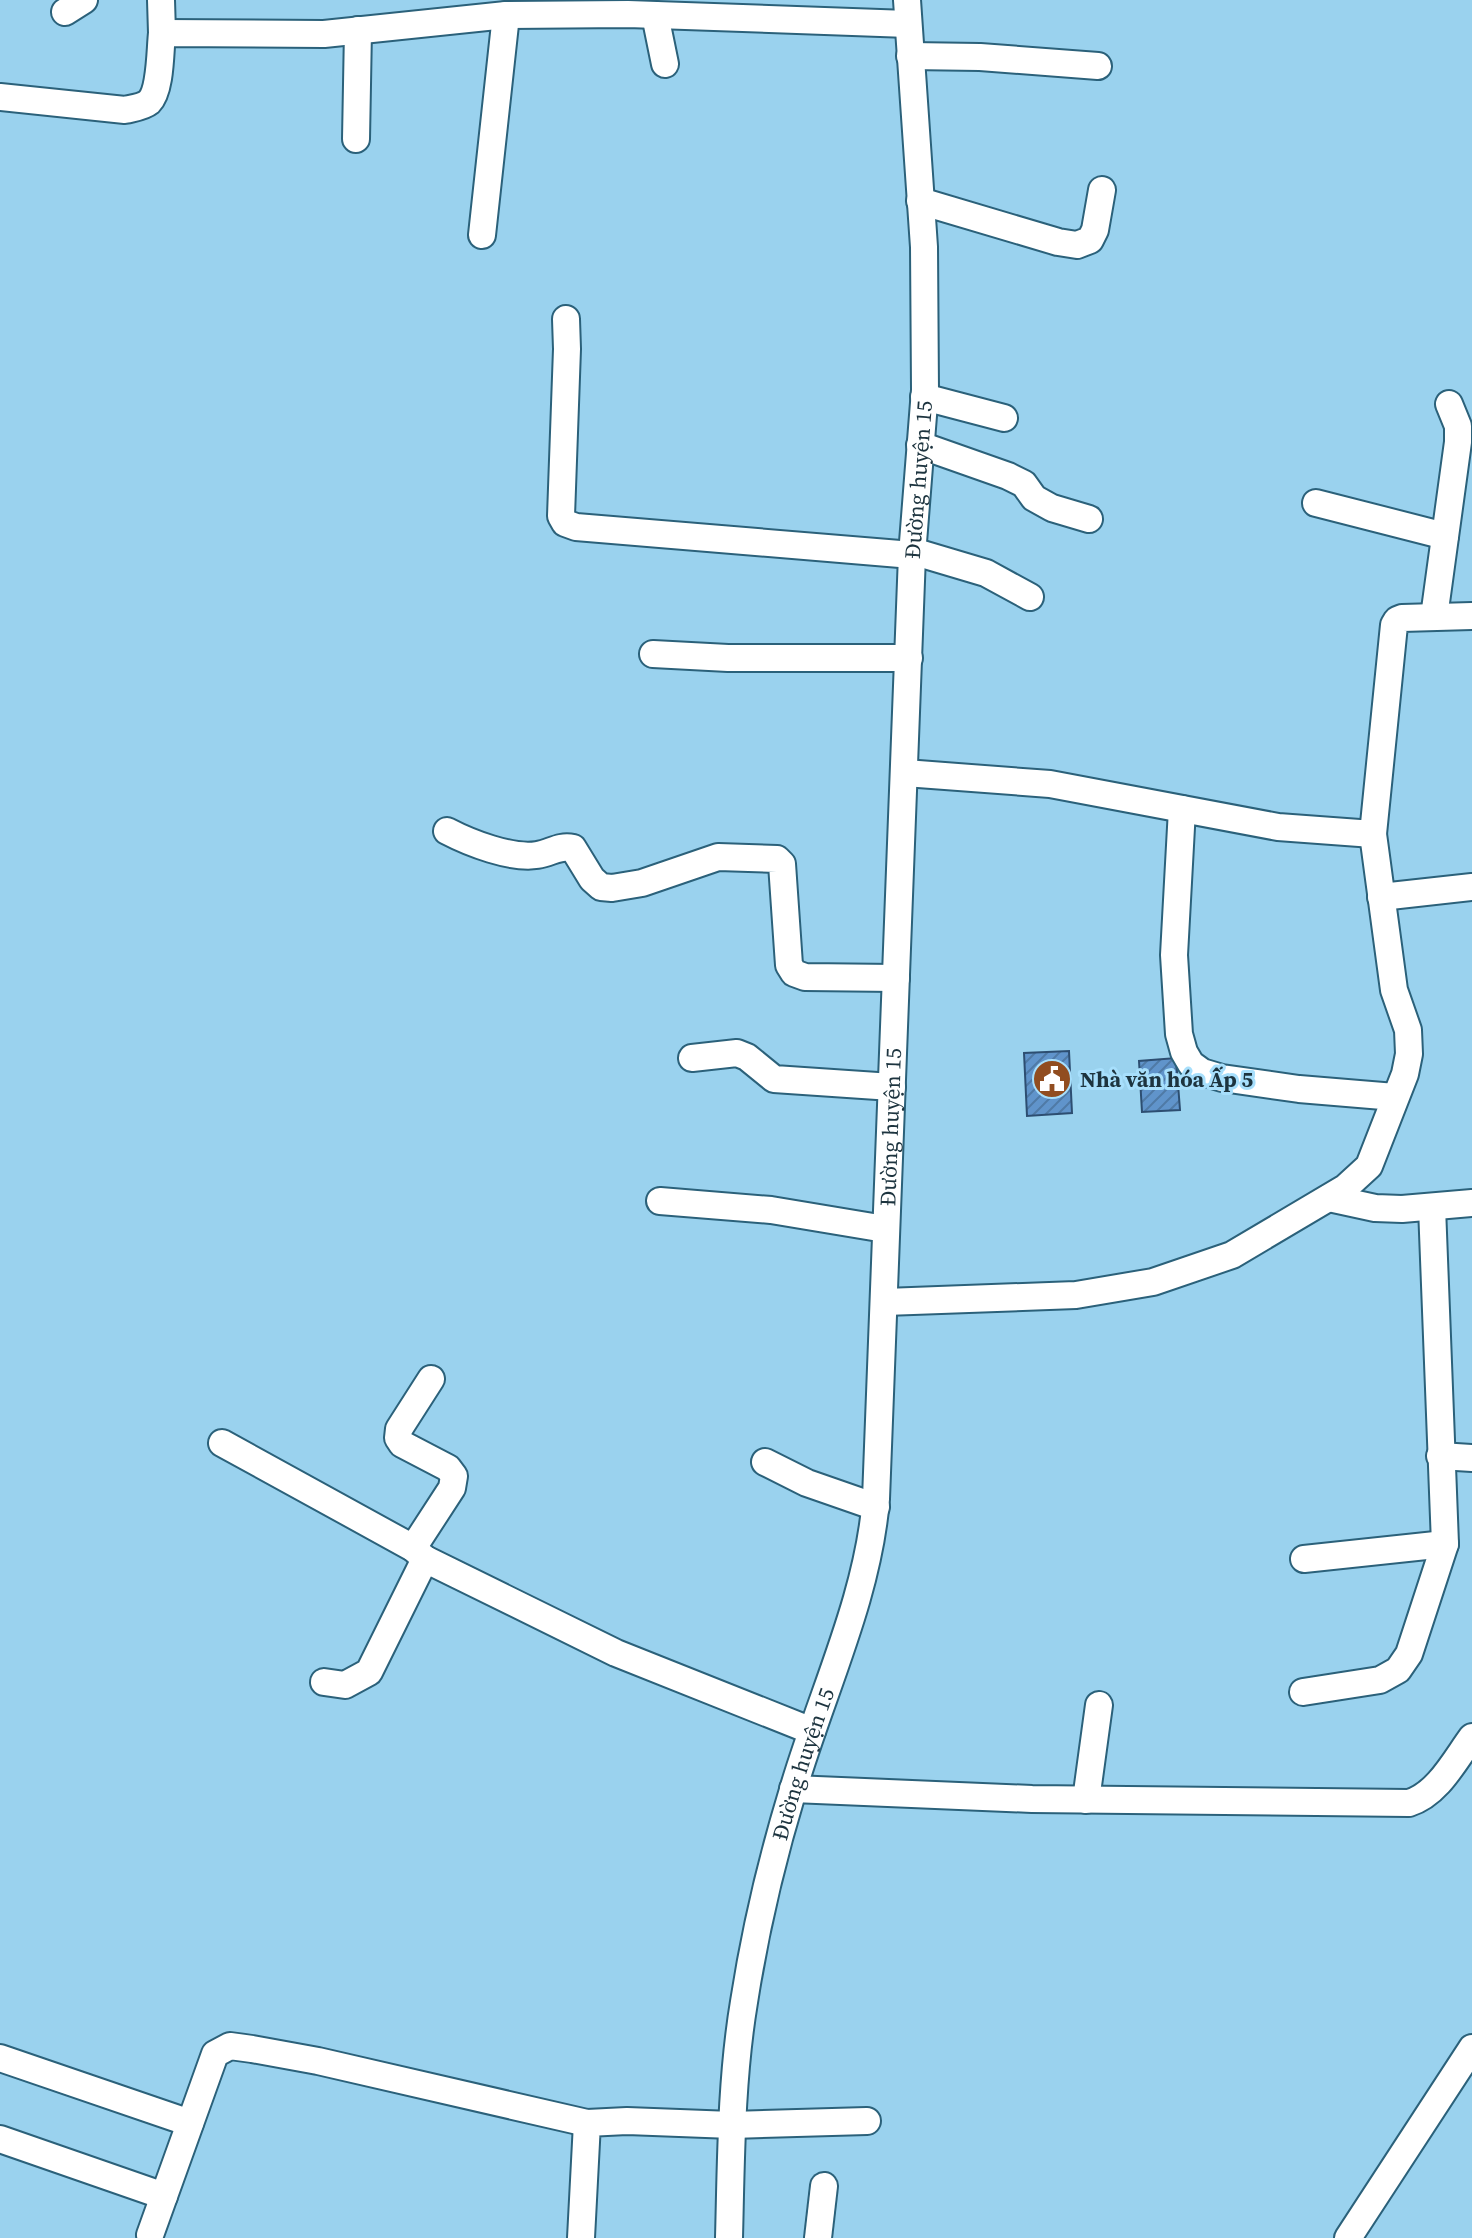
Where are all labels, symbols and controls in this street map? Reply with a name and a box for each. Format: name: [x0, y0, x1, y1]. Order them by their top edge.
street label: Đường huyện 15: [897, 400, 939, 560]
street label: Đường huyện 15: [872, 1047, 908, 1207]
public building icon: Nhà văn hóa Ấp 5: [1031, 1058, 1073, 1100]
place label: Nhà văn hóa Ấp 5: [1080, 1064, 1253, 1094]
street label: Đường huyện 15: [764, 1684, 841, 1844]

